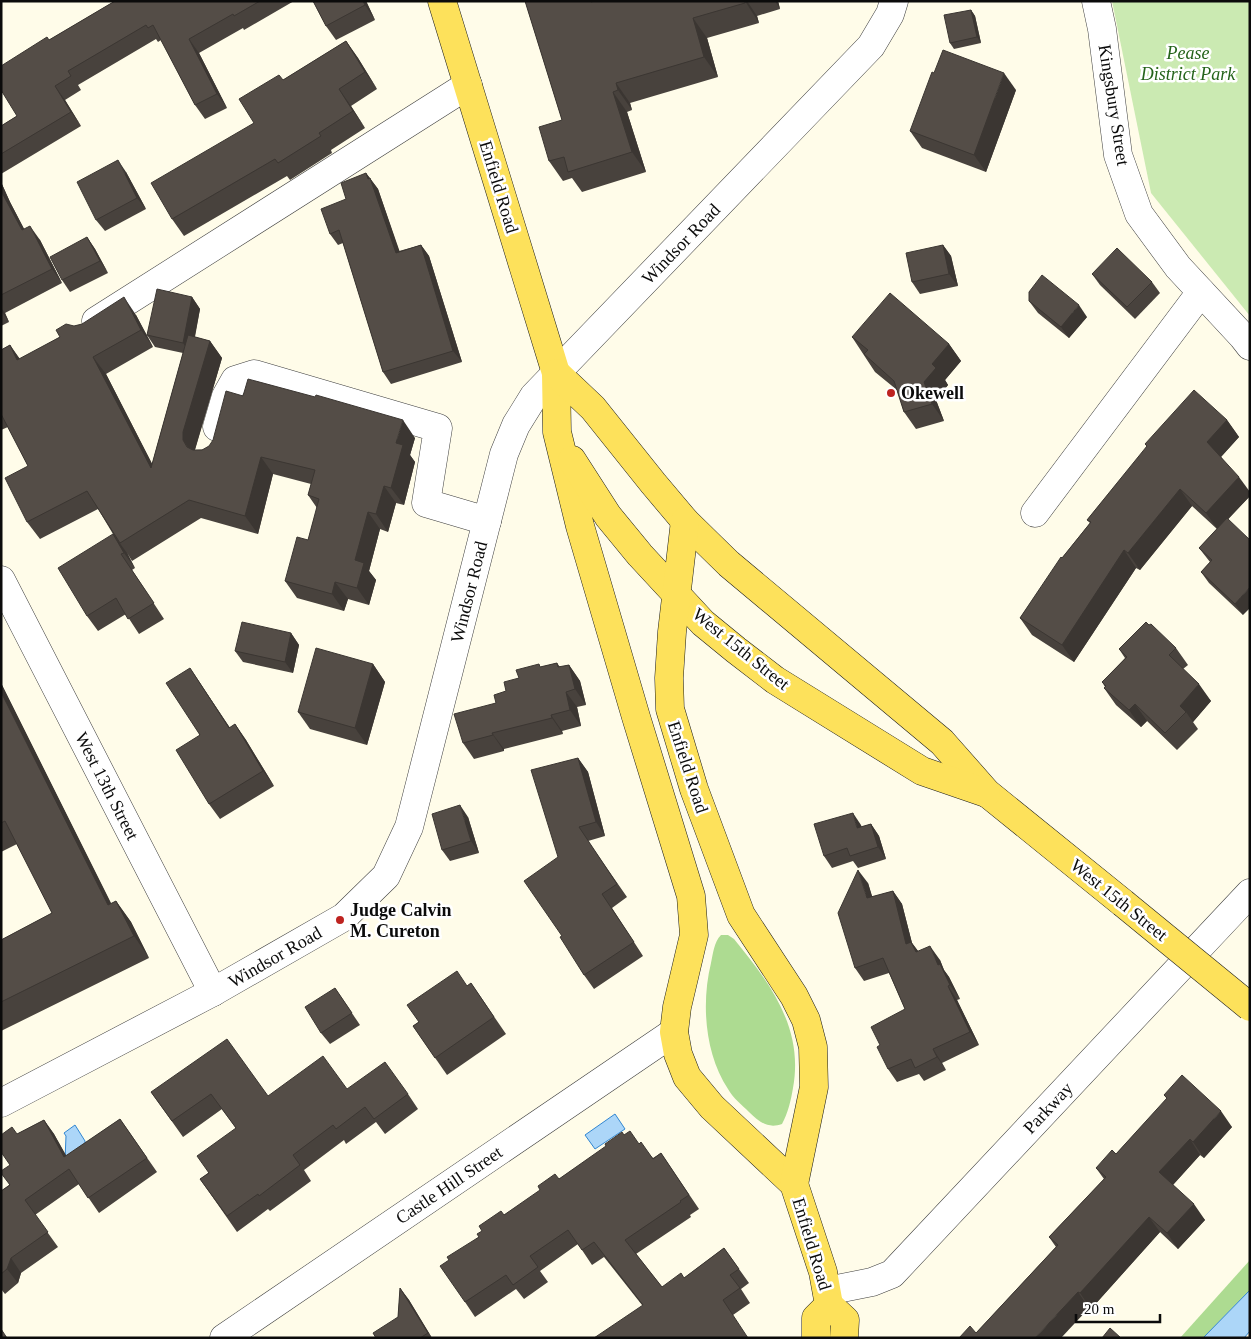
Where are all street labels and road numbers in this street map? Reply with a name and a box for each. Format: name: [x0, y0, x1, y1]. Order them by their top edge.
street label: Kingsbury Street: [1095, 43, 1133, 167]
street label: Enfield Road: [475, 138, 523, 236]
street label: Windsor Road: [638, 200, 724, 288]
street label: Windsor Road: [447, 539, 491, 645]
street label: West 15th Street: [689, 604, 793, 694]
street label: Enfield Road: [664, 719, 712, 815]
street label: West 13th Street: [71, 729, 143, 843]
street label: West 15th Street: [1067, 855, 1171, 945]
street label: Windsor Road: [225, 922, 325, 992]
street label: Parkway: [1019, 1078, 1077, 1138]
street label: Castle Hill Street: [392, 1142, 506, 1228]
street label: Enfield Road: [788, 1195, 836, 1293]

